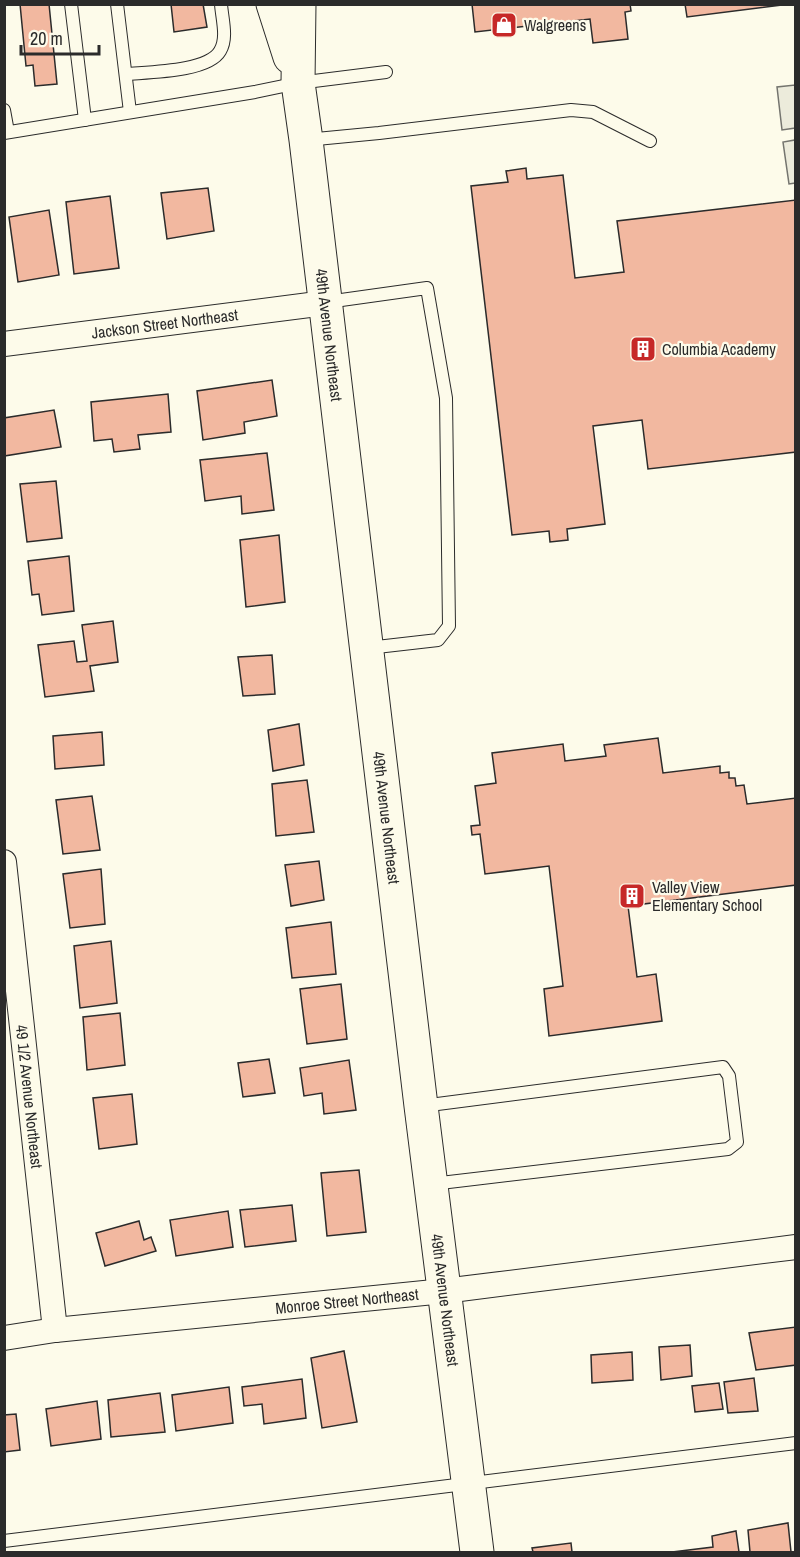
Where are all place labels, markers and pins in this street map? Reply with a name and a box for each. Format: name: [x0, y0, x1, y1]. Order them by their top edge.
shop icon: Walgreens: [489, 10, 519, 40]
place label: Walgreens: [524, 14, 586, 36]
building icon: Columbia Academy: [628, 334, 658, 364]
place label: Columbia Academy: [662, 338, 776, 360]
place label: Valley View Elementary School: [652, 876, 762, 916]
building icon: Valley View Elementary School: [617, 881, 647, 911]

